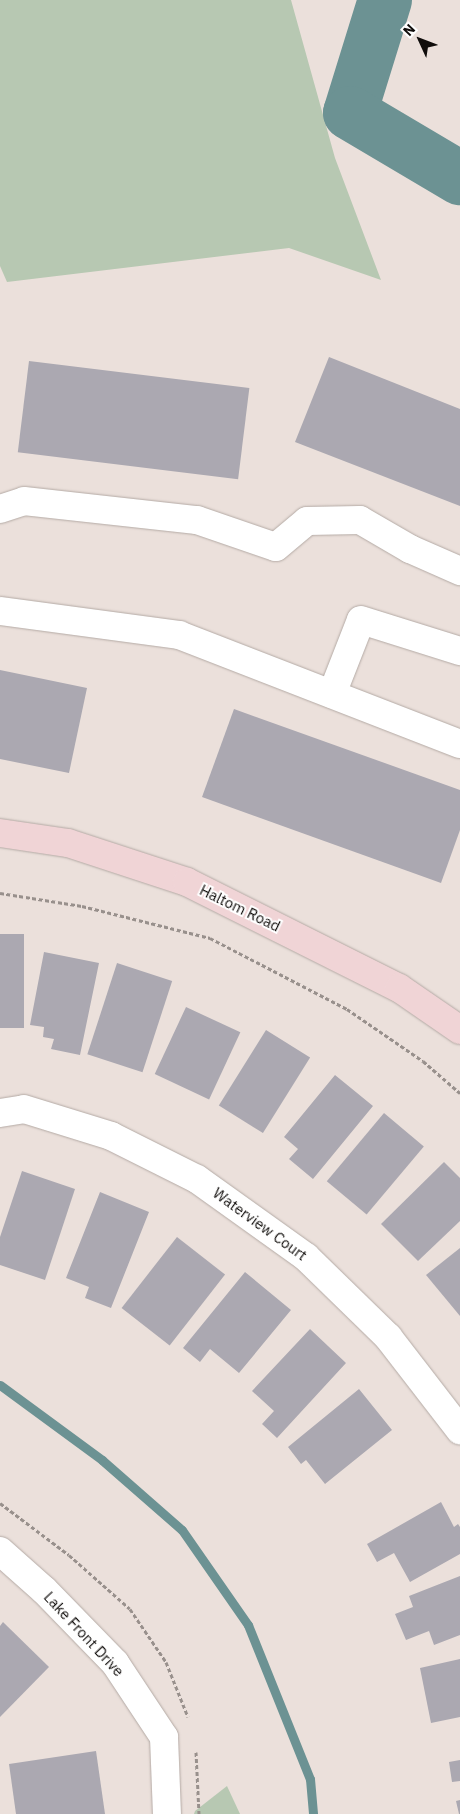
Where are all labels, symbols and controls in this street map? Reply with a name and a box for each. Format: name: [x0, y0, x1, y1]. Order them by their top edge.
north arrow: [395, 15, 445, 65]
text: N: [399, 20, 419, 40]
street label: Haltom Road: [197, 881, 283, 935]
street label: Waterview Court: [210, 1184, 310, 1264]
street label: Lake Front Drive: [40, 1588, 128, 1680]

